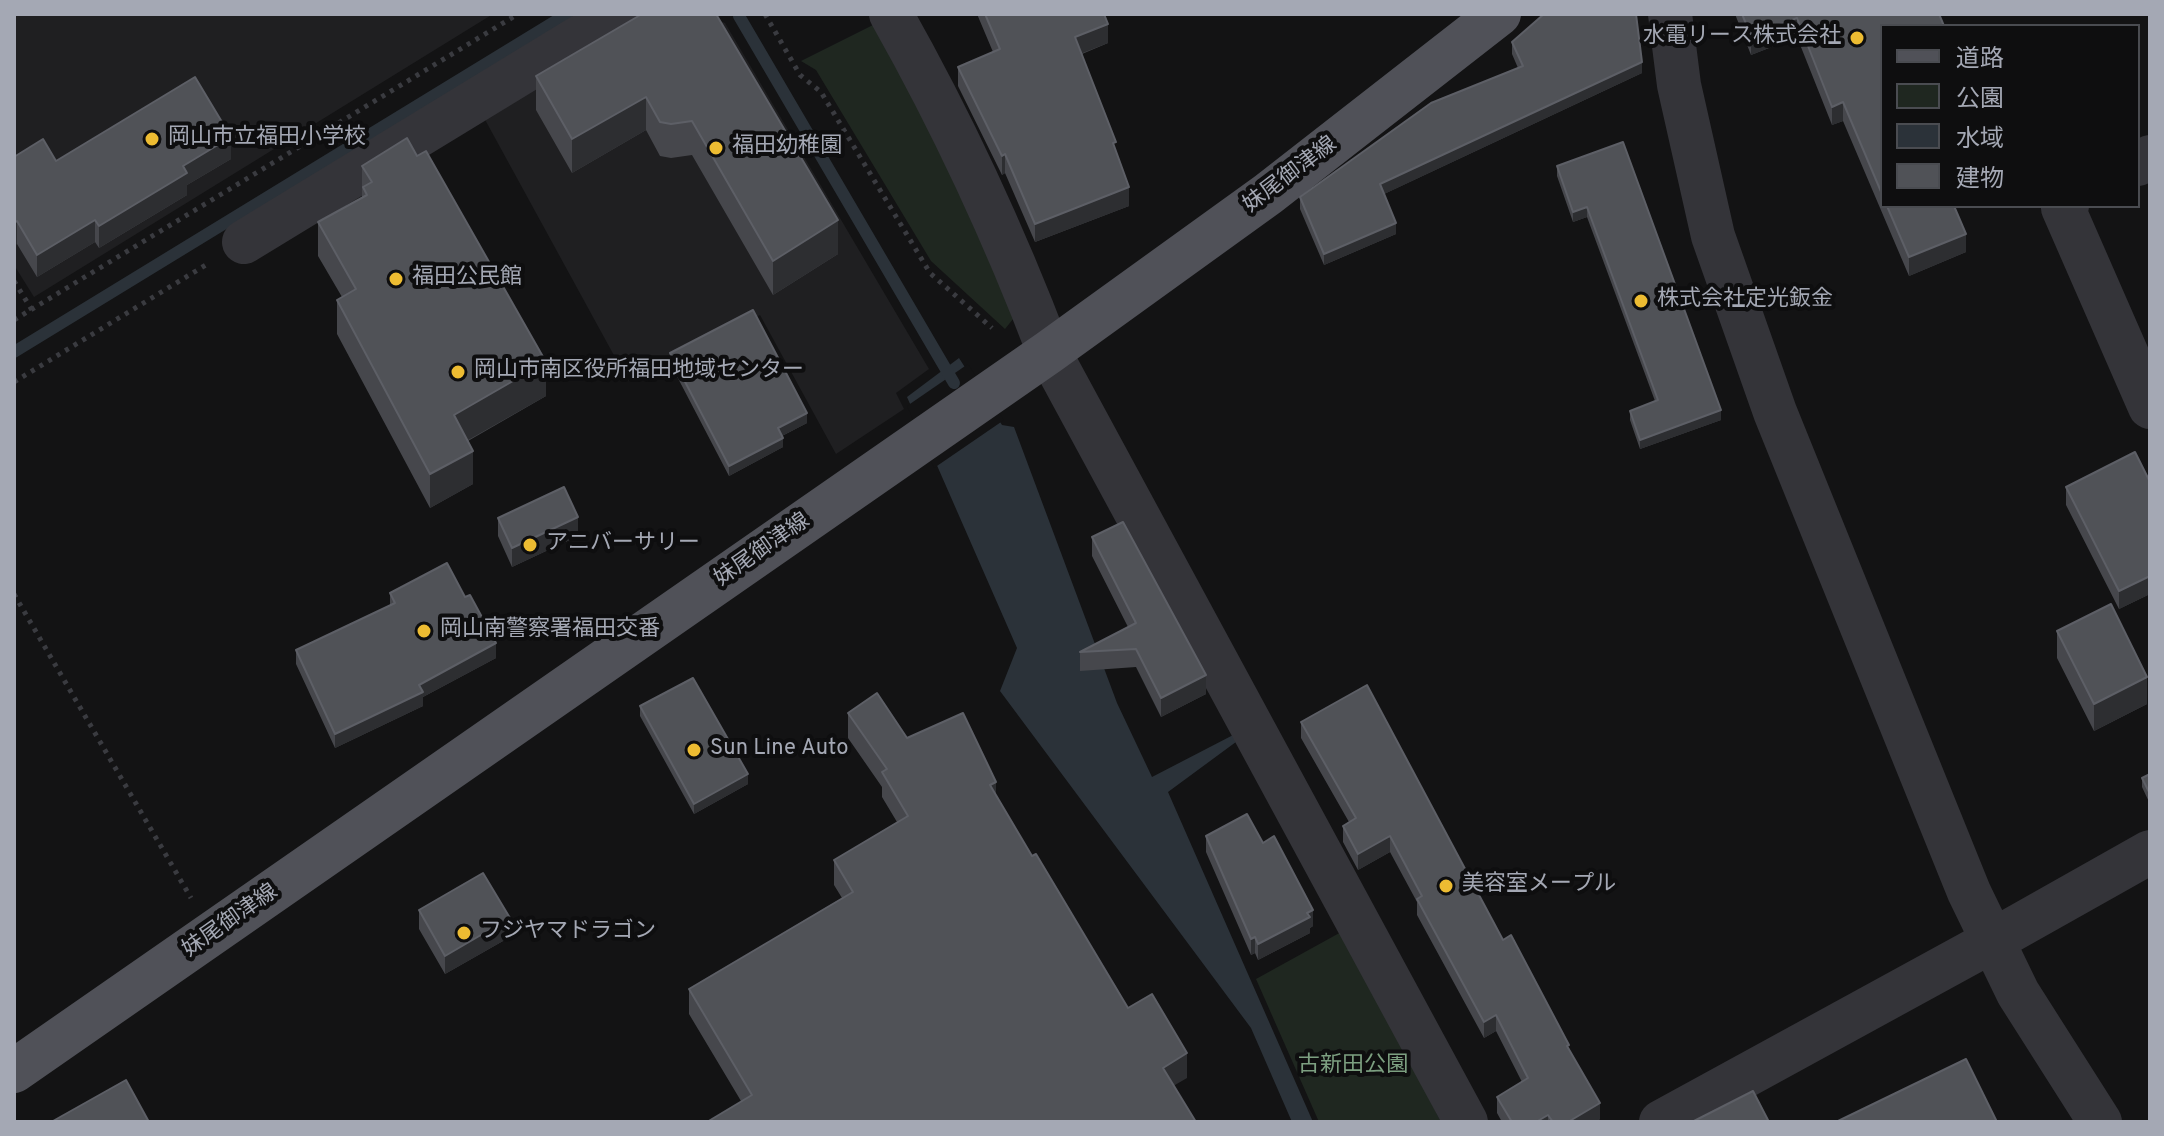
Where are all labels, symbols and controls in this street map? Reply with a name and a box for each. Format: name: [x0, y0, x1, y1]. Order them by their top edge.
legend: [1880, 24, 2140, 208]
place label: 水電リース株式会社: [1643, 25, 1841, 51]
marker: 水電リース株式会社: [1848, 29, 1866, 47]
text: 道路: [1956, 45, 2004, 75]
text: 公園: [1956, 85, 2004, 115]
text: 水域: [1956, 125, 2004, 155]
place label: 岡山市立福田小学校: [168, 126, 366, 152]
marker: 岡山市立福田小学校: [143, 130, 161, 148]
street label: 妹尾御津線: [1239, 132, 1343, 220]
place label: 福田幼稚園: [732, 135, 842, 161]
marker: 福田幼稚園: [707, 139, 725, 157]
text: 建物: [1956, 165, 2004, 195]
place label: 福田公民館: [412, 266, 522, 292]
marker: 福田公民館: [387, 270, 405, 288]
place label: 株式会社定光鈑金: [1657, 288, 1833, 314]
marker: 株式会社定光鈑金: [1632, 292, 1650, 310]
place label: 岡山市南区役所福田地域センター: [474, 359, 804, 385]
marker: 岡山市南区役所福田地域センター: [449, 363, 467, 381]
street label: 妹尾御津線: [710, 509, 816, 593]
place label: アニバーサリー: [546, 532, 700, 558]
marker: アニバーサリー: [521, 536, 539, 554]
place label: 岡山南警察署福田交番: [440, 618, 660, 644]
marker: 岡山南警察署福田交番: [415, 622, 433, 640]
place label: Sun Line Auto: [710, 737, 848, 763]
marker: Sun Line Auto: [685, 741, 703, 759]
place label: 美容室メープル: [1462, 873, 1616, 899]
marker: 美容室メープル: [1437, 877, 1455, 895]
street label: 妹尾御津線: [178, 880, 284, 964]
place label: フジヤマドラゴン: [480, 920, 656, 946]
marker: フジヤマドラゴン: [455, 924, 473, 942]
park label: 古新田公園: [1298, 1054, 1408, 1080]

